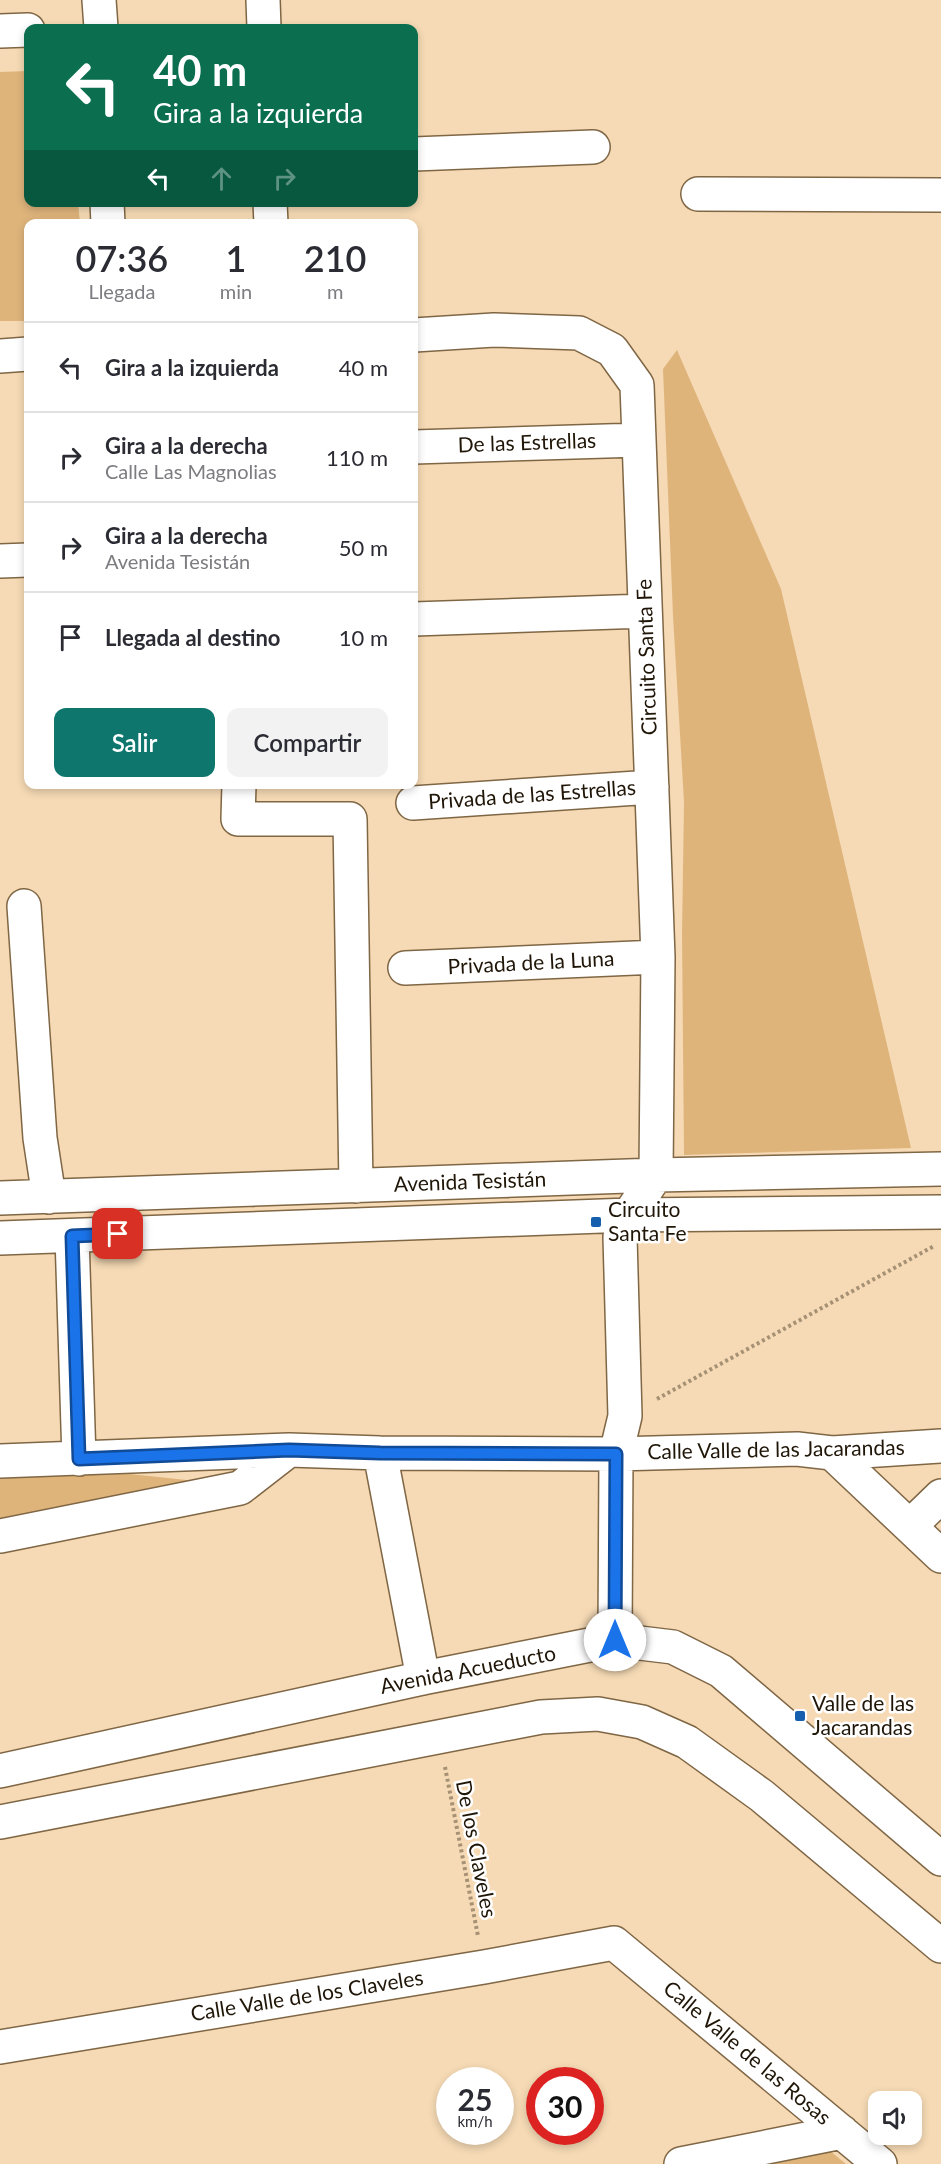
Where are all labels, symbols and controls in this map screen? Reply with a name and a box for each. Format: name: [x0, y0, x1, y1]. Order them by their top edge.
text: 40 m: [153, 45, 247, 95]
icon: left: [54, 48, 132, 126]
text: Gira a la izquierda: [153, 96, 363, 129]
icon: left: [142, 162, 175, 195]
icon: ahead: [205, 162, 238, 195]
icon: right: [268, 162, 301, 195]
text: 07:36: [76, 236, 168, 280]
text: 1: [226, 236, 246, 280]
text: 210: [304, 236, 366, 280]
text: Llegada: [88, 279, 155, 303]
text: min: [220, 279, 252, 303]
text: m: [327, 279, 343, 303]
icon: left: [54, 351, 87, 384]
text: Gira a la izquierda: [105, 354, 279, 381]
text: 40 m: [339, 354, 388, 381]
street label: De las Estrellas: [457, 427, 597, 456]
text: Gira a la derecha: [105, 432, 268, 459]
icon: right: [54, 441, 87, 474]
text: 110 m: [326, 444, 388, 471]
text: Calle Las Magnolias: [105, 459, 277, 483]
text: Gira a la derecha: [105, 522, 268, 549]
icon: right: [54, 531, 87, 564]
text: 50 m: [339, 534, 388, 561]
text: Avenida Tesistán: [105, 549, 250, 573]
street label: Circuito Santa Fe: [630, 578, 661, 736]
icon: arrive: [54, 621, 87, 654]
text: Llegada al destino: [105, 624, 281, 651]
text: 10 m: [339, 624, 388, 651]
button: Salir: [54, 708, 215, 777]
button: Compartir: [227, 708, 388, 777]
street label: Privada de las Estrellas: [427, 774, 637, 813]
street label: Privada de la Luna: [447, 945, 615, 978]
street label: Avenida Tesistán: [393, 1165, 547, 1196]
place label: Circuito Santa Fe: [608, 1196, 687, 1245]
pin: [92, 1208, 143, 1259]
marker: Circuito Santa Fe: [589, 1215, 603, 1229]
icon: arrive: [101, 1217, 134, 1250]
street label: Calle Valle de las Jacarandas: [647, 1434, 905, 1463]
position arrow: [583, 1608, 647, 1672]
street label: Avenida Acueducto: [378, 1639, 558, 1698]
place label: Valle de las Jacarandas: [812, 1690, 914, 1739]
marker: Valle de las Jacarandas: [793, 1709, 807, 1723]
street label: De los Claveles: [452, 1778, 503, 1920]
street label: Calle Valle de los Claveles: [189, 1964, 425, 2025]
street label: Calle Valle de las Rosas: [659, 1975, 837, 2129]
speed limit sign: 30: [526, 2067, 604, 2145]
text: 25: [458, 2081, 492, 2117]
map controls: [868, 2091, 922, 2145]
button: sound: [868, 2091, 922, 2145]
text: km/h: [457, 2112, 493, 2130]

